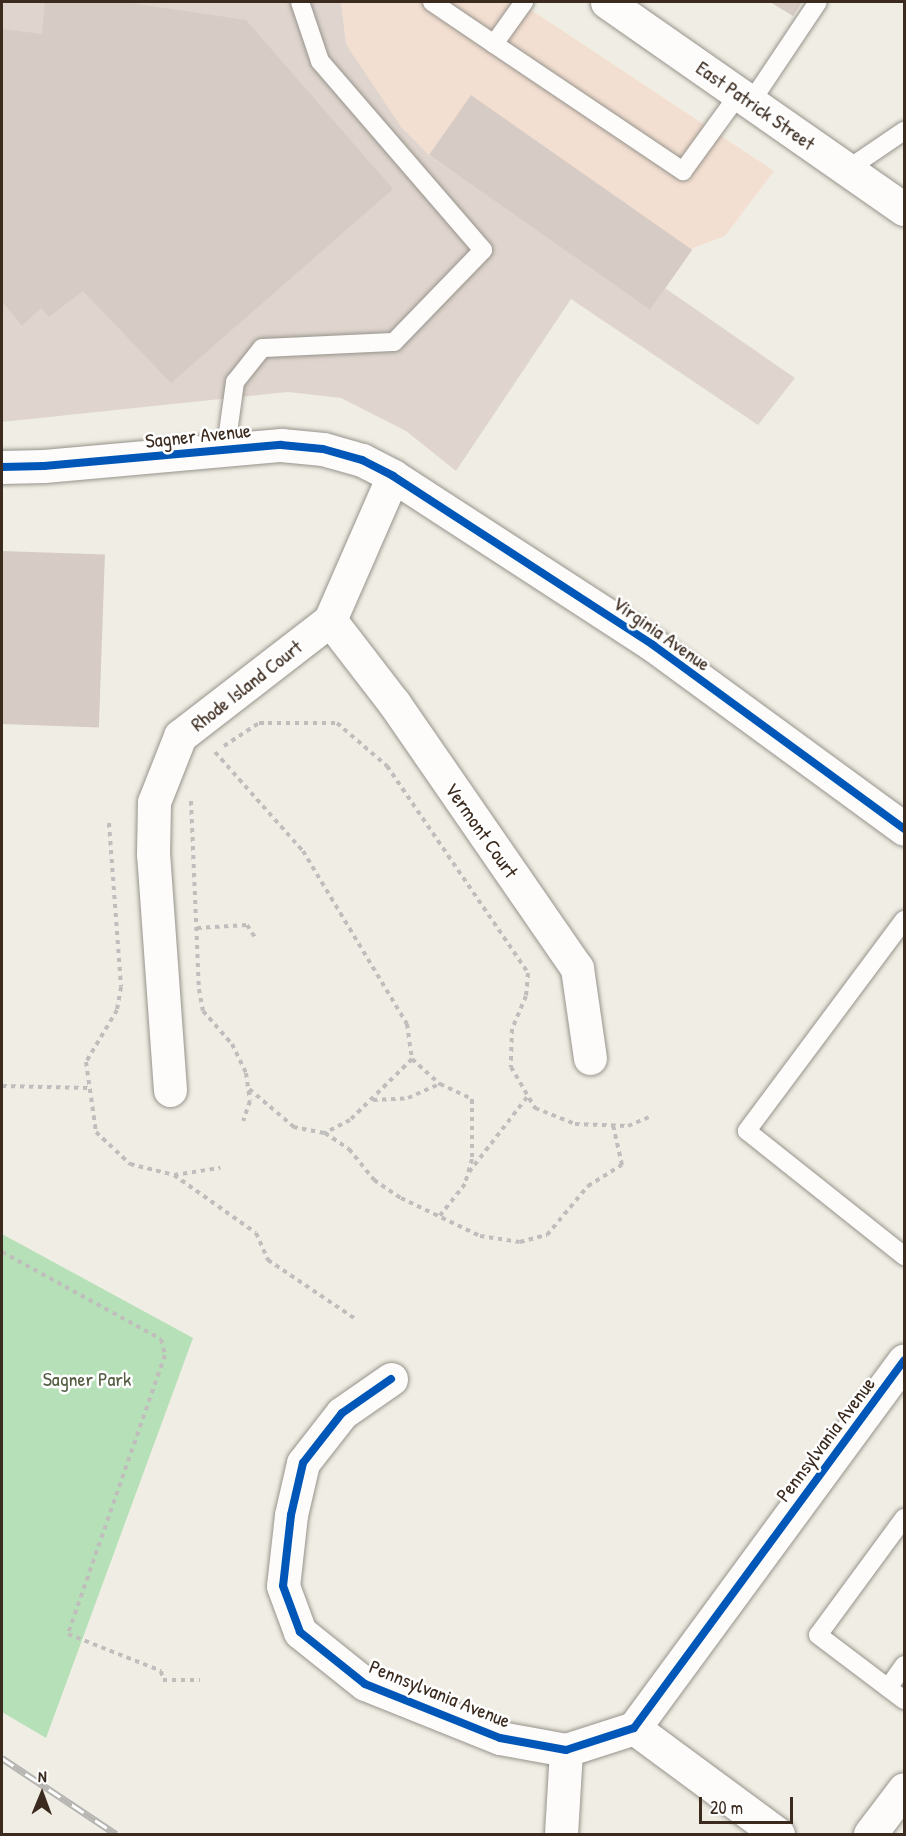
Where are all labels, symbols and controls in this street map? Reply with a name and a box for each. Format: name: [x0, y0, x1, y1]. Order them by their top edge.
street label: East Patrick Street: [692, 55, 820, 155]
street label: Sagner Avenue: [144, 418, 252, 452]
street label: Virginia Avenue: [609, 591, 715, 675]
street label: Rhode Island Court: [186, 634, 306, 736]
street label: Vermont Court: [440, 778, 524, 882]
park label: Sagner Park: [43, 1366, 131, 1390]
street label: Pennsylvania Avenue: [770, 1372, 880, 1506]
street label: Pennsylvania Avenue: [366, 1654, 514, 1732]
north arrow: [12, 1764, 72, 1824]
text: N: [38, 1765, 47, 1787]
scale bar: [702, 1785, 796, 1823]
text: 20 m: [710, 1795, 743, 1820]

